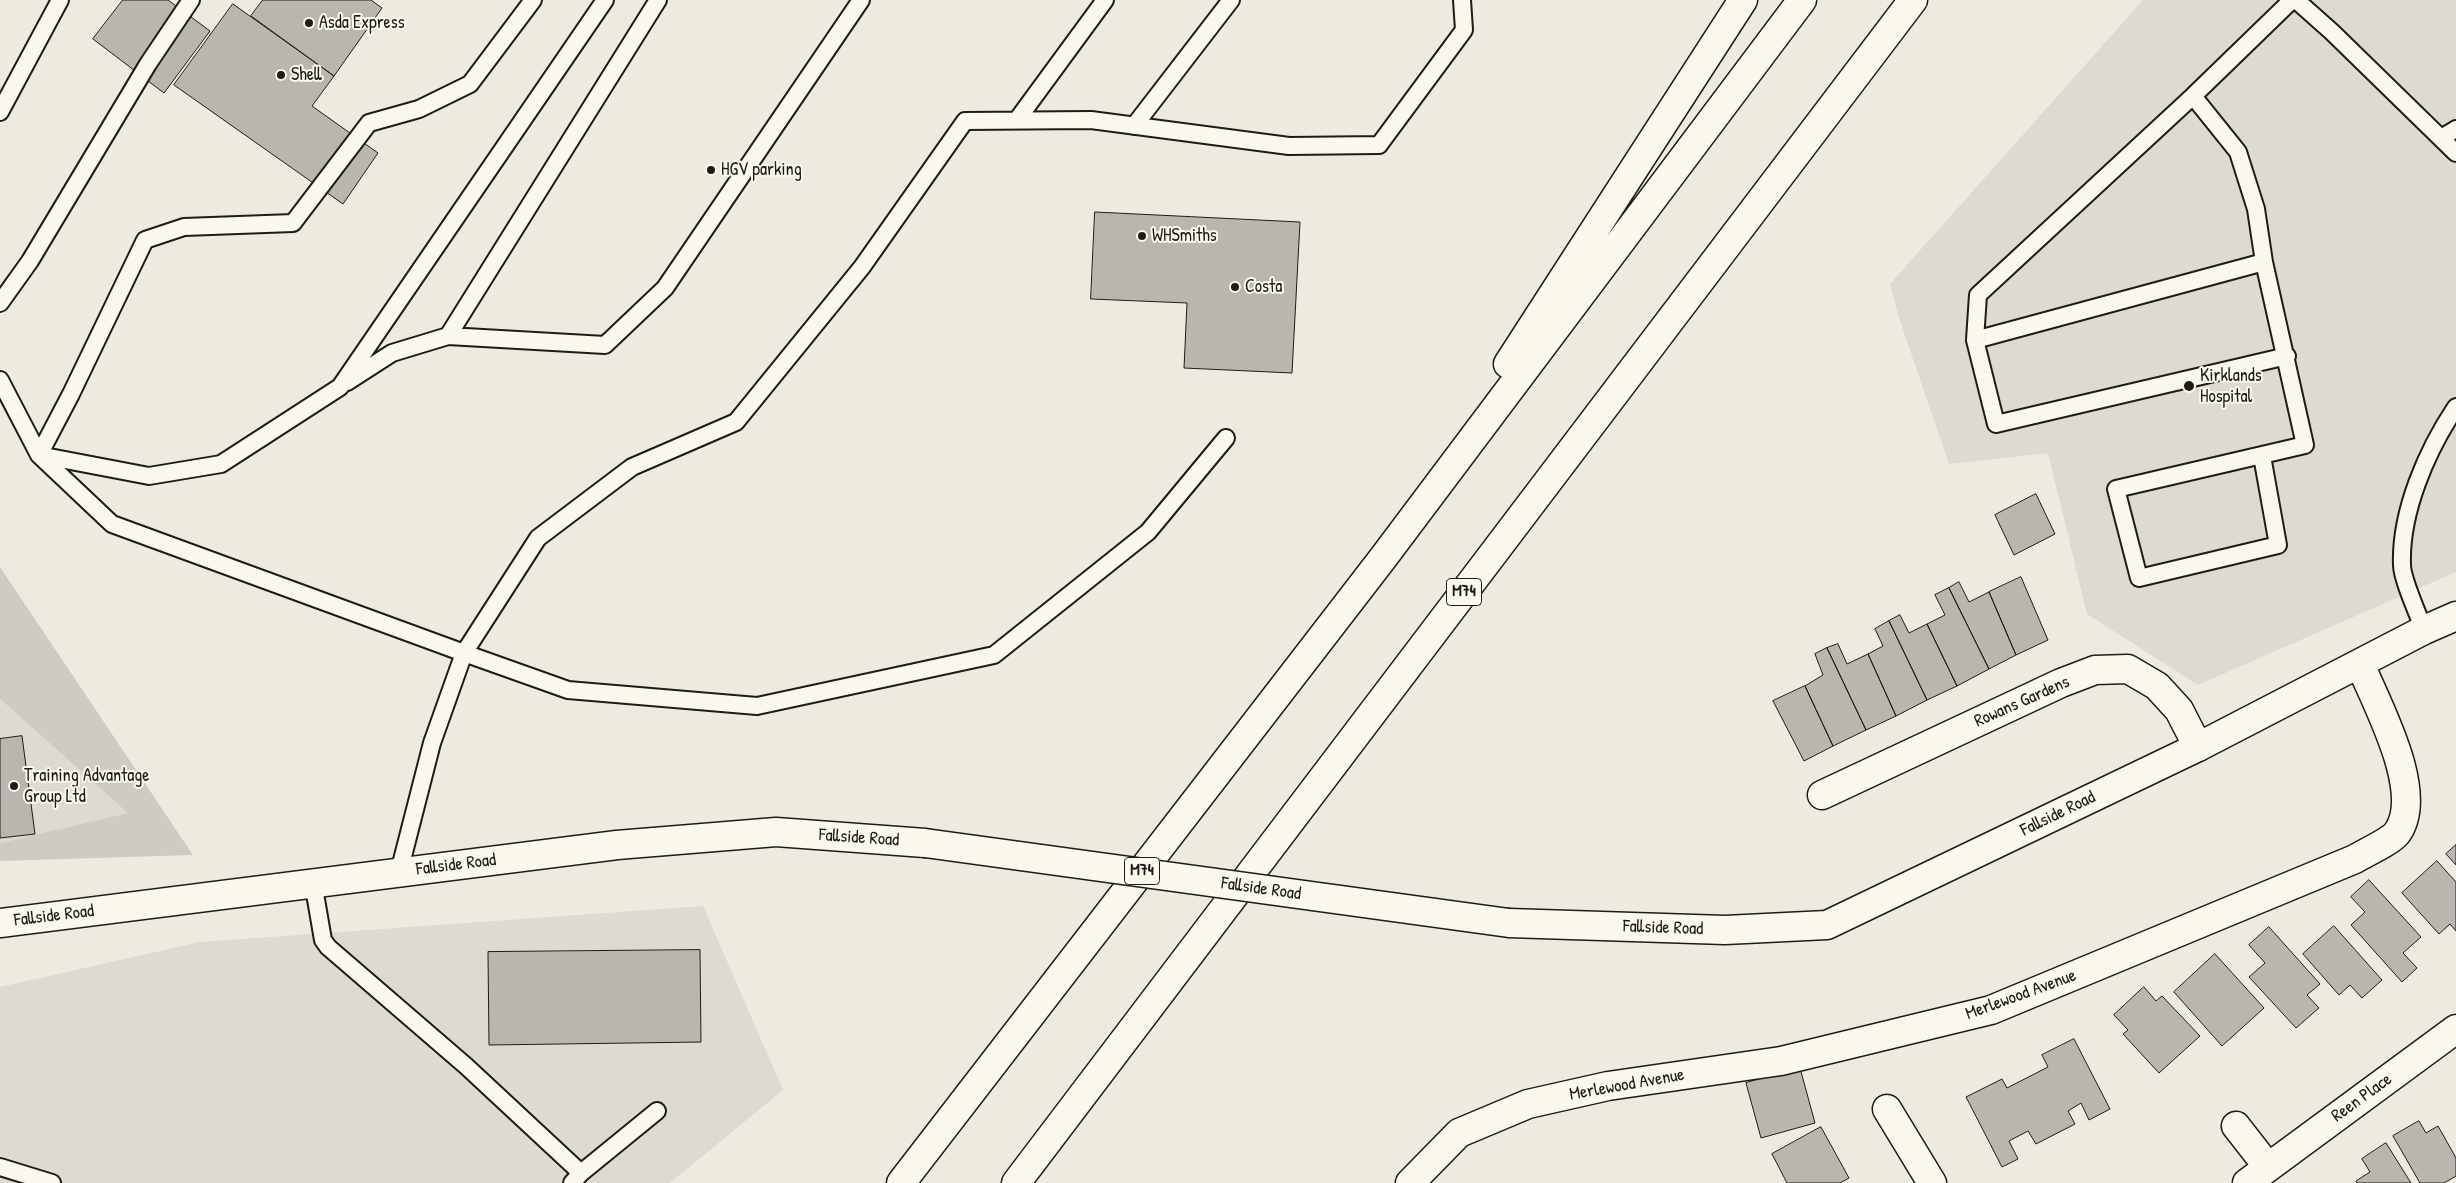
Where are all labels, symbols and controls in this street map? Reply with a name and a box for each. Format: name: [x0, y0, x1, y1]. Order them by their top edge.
place label: Asda Express: [319, 12, 405, 34]
marker: Asda Express: [303, 17, 315, 29]
place label: Shell: [291, 64, 322, 86]
marker: Shell: [275, 69, 287, 81]
place label: HGV parking: [721, 159, 802, 181]
marker: HGV parking: [705, 164, 717, 176]
place label: WHSmiths: [1152, 225, 1217, 247]
marker: WHSmiths: [1136, 230, 1148, 242]
place label: Costa: [1245, 276, 1282, 298]
marker: Costa: [1229, 281, 1241, 293]
place label: Kirklands Hospital: [2200, 365, 2262, 408]
marker: Kirklands Hospital: [2182, 379, 2196, 393]
road number: M74: [1446, 578, 1482, 606]
street label: Rowans Gardens: [1971, 671, 2073, 733]
place label: Training Advantage Group Ltd: [24, 765, 150, 808]
marker: Training Advantage Group Ltd: [8, 780, 20, 792]
street label: Fallside Road: [2017, 787, 2099, 841]
street label: Fallside Road: [818, 824, 900, 852]
street label: Fallside Road: [415, 849, 497, 881]
road number: M74: [1124, 858, 1160, 884]
street label: Fallside Road: [1220, 873, 1302, 905]
street label: Fallside Road: [13, 900, 95, 932]
street label: Fallside Road: [1622, 916, 1704, 940]
street label: Merlewood Avenue: [1963, 965, 2079, 1025]
street label: Merlewood Avenue: [1568, 1064, 1686, 1106]
street label: Reen Place: [2328, 1069, 2396, 1127]

